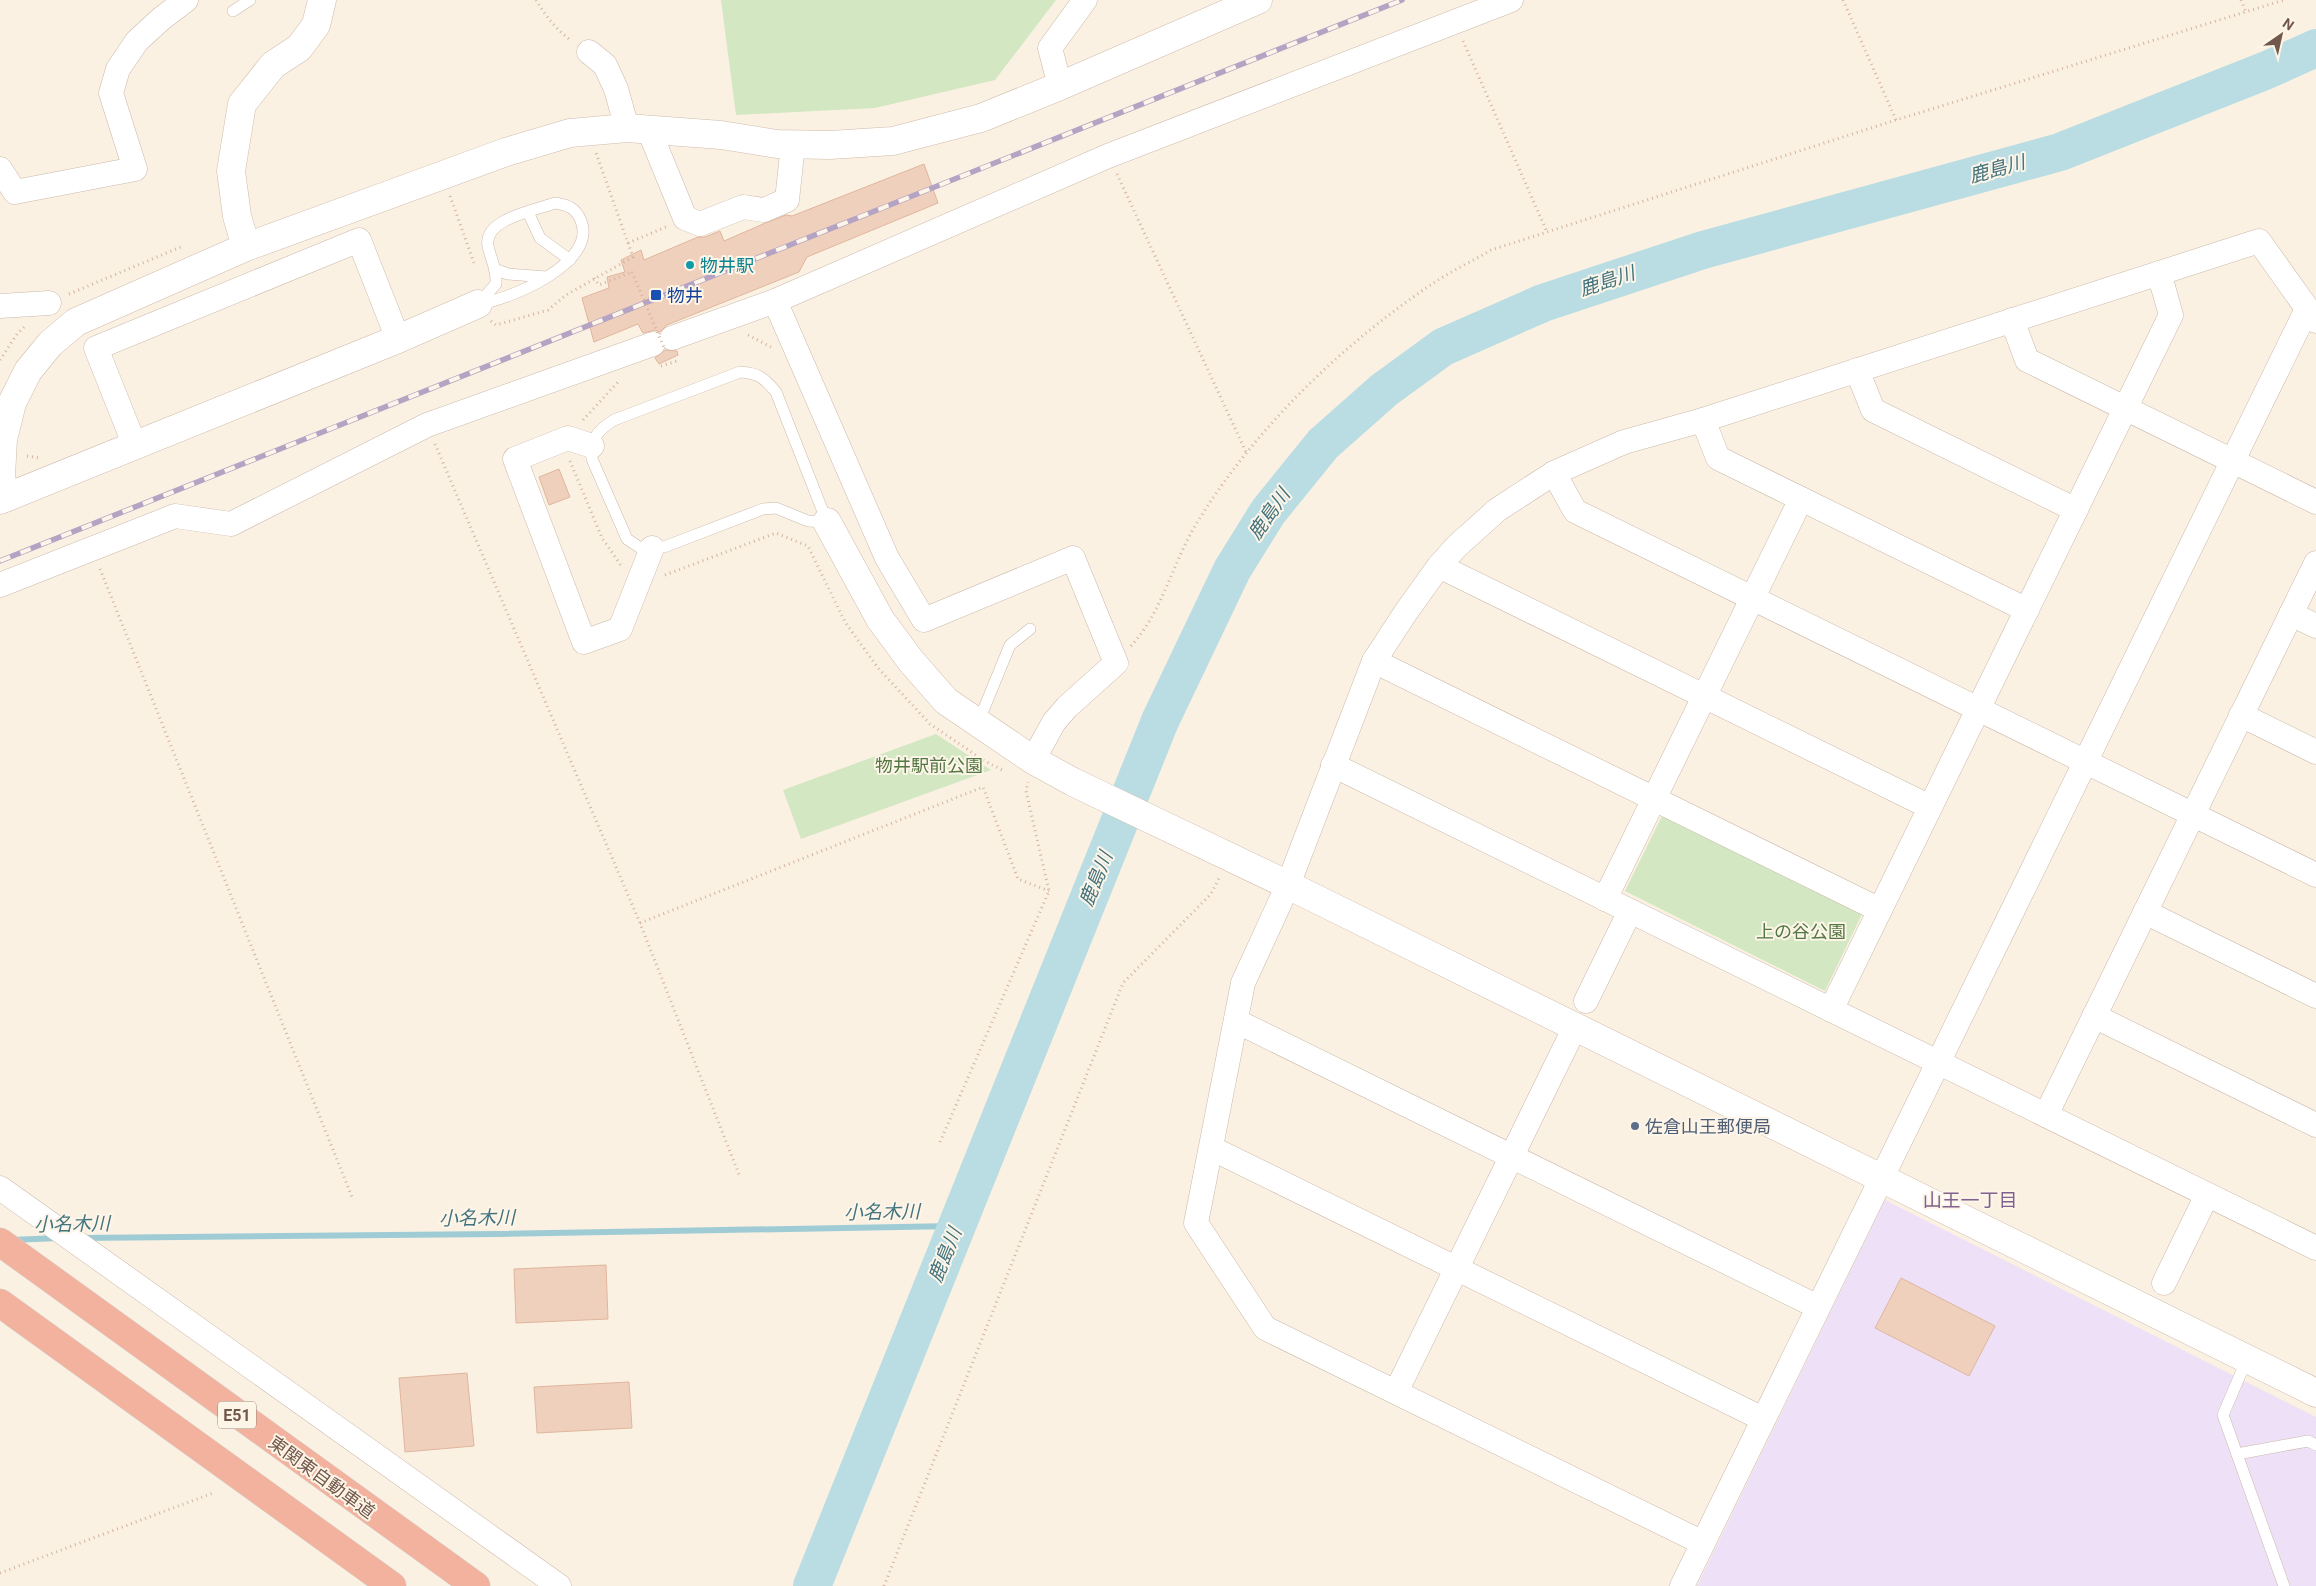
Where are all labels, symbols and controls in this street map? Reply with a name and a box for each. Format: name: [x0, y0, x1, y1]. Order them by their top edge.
north arrow: [2256, 10, 2306, 60]
text: N: [2280, 15, 2297, 34]
water label: 鹿島川: [1966, 150, 2029, 187]
place label: 物井駅: [700, 255, 754, 276]
marker: 物井駅: [684, 259, 696, 271]
water label: 鹿島川: [1576, 261, 1640, 301]
place label: 物井: [667, 285, 703, 306]
marker: 物井: [649, 288, 663, 302]
water label: 鹿島川: [1243, 482, 1296, 544]
park label: 物井駅前公園: [875, 755, 983, 776]
water label: 鹿島川: [1075, 846, 1118, 910]
park label: 上の谷公園: [1756, 921, 1846, 942]
place label: 佐倉山王郵便局: [1645, 1116, 1771, 1137]
marker: 佐倉山王郵便局: [1629, 1120, 1641, 1132]
district label: 山王一丁目: [1922, 1189, 2018, 1212]
water label: 小名木川: [844, 1200, 922, 1224]
water label: 小名木川: [439, 1206, 517, 1230]
water label: 小名木川: [34, 1212, 112, 1236]
water label: 鹿島川: [924, 1222, 967, 1286]
road number: E51: [218, 1402, 256, 1428]
street label: 東関東自動車道: [265, 1431, 379, 1523]

